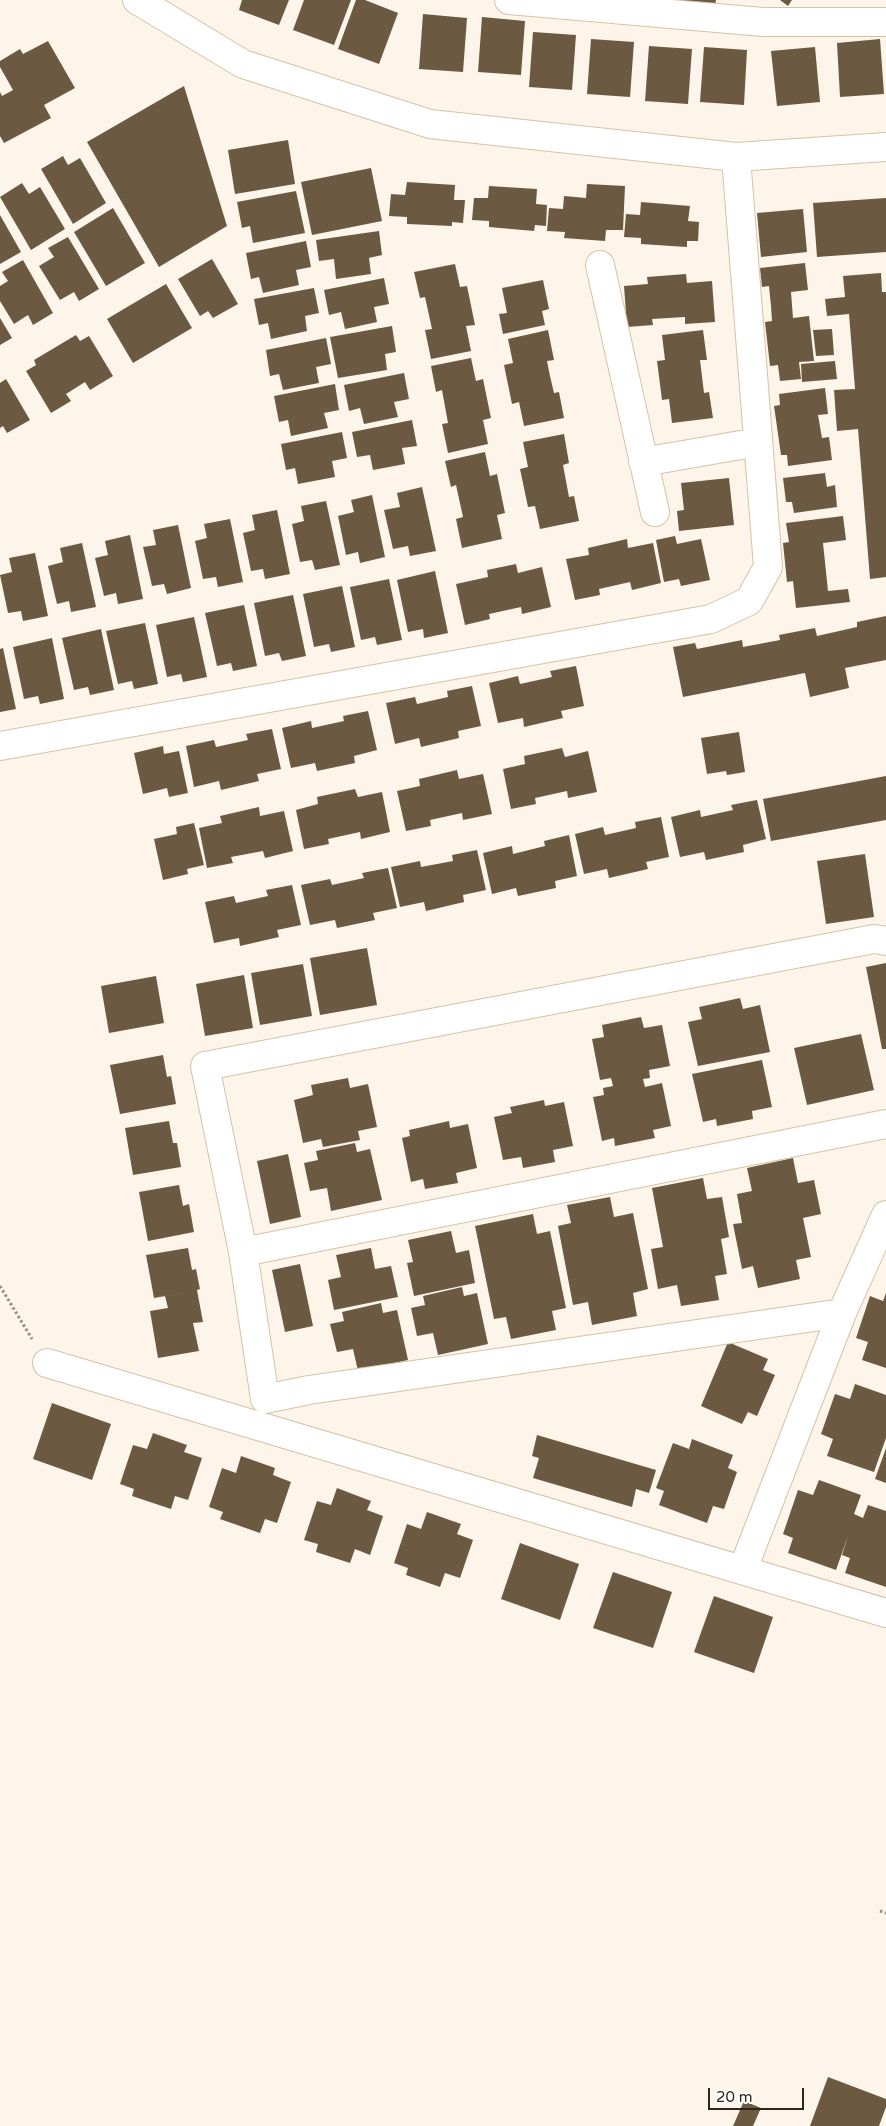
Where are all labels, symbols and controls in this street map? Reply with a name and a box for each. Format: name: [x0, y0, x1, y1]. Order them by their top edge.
scale bar: [711, 2078, 807, 2110]
text: 20 m: [716, 2088, 753, 2106]

